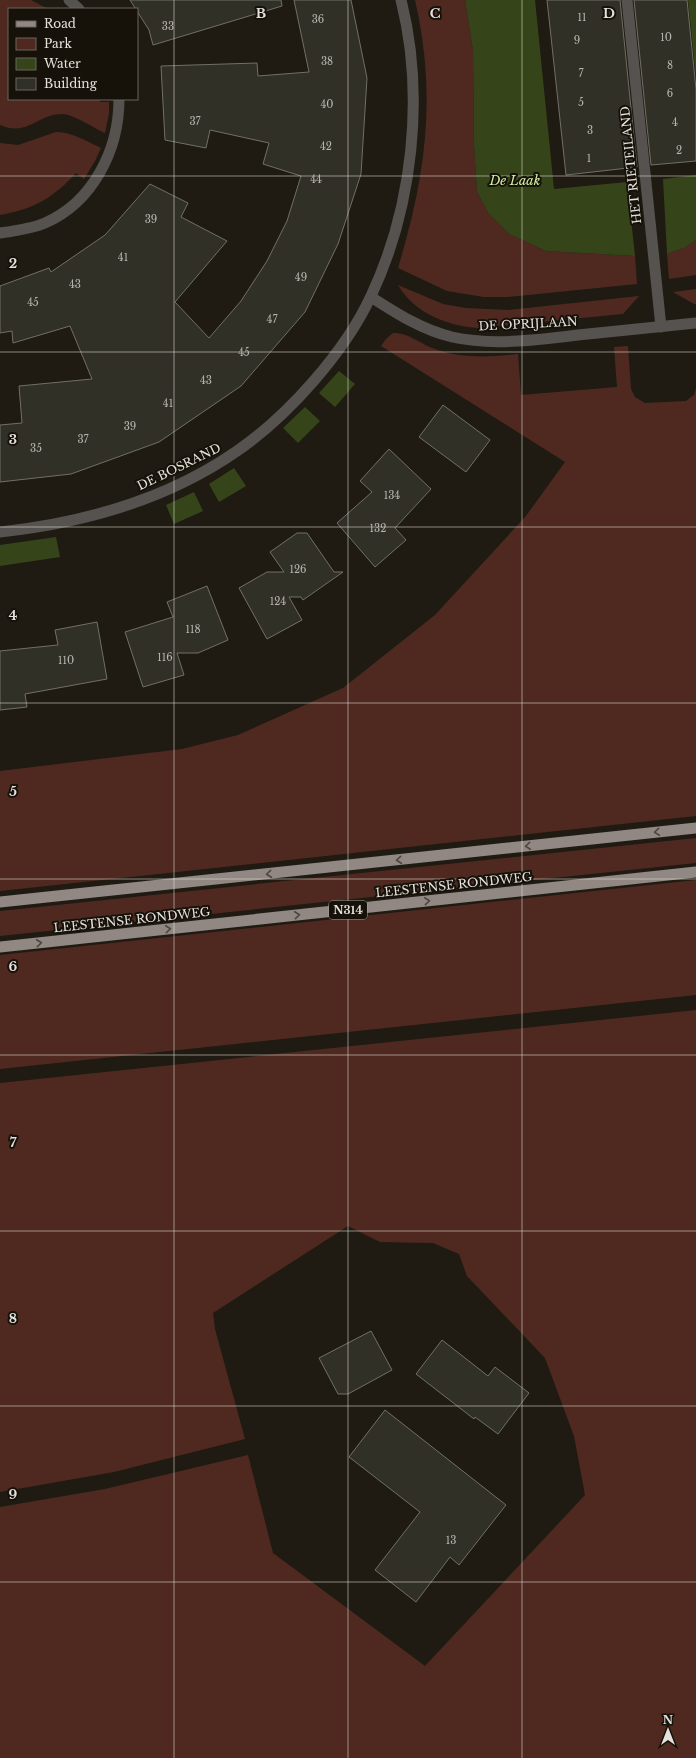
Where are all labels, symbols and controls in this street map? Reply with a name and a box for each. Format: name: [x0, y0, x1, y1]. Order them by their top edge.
text: B: [256, 5, 266, 22]
text: C: [430, 5, 441, 22]
text: D: [603, 5, 615, 22]
legend: [8, 8, 138, 100]
house number: 11: [578, 11, 586, 24]
house number: 36: [312, 13, 324, 26]
text: Road: [44, 16, 76, 31]
house number: 33: [162, 20, 174, 33]
house number: 10: [660, 31, 672, 44]
house number: 9: [574, 34, 580, 47]
text: Park: [44, 36, 72, 51]
house number: 38: [321, 55, 333, 68]
text: Water: [43, 56, 81, 71]
house number: 8: [667, 59, 673, 72]
house number: 7: [578, 67, 584, 80]
text: Building: [44, 76, 98, 91]
house number: 6: [667, 87, 673, 100]
house number: 5: [578, 96, 584, 109]
house number: 40: [321, 98, 334, 111]
street label: HET RIETEILAND: [617, 105, 644, 225]
house number: 37: [189, 115, 202, 128]
house number: 4: [672, 116, 678, 129]
house number: 3: [587, 124, 593, 137]
house number: 42: [320, 140, 332, 153]
house number: 2: [676, 144, 682, 157]
house number: 1: [587, 152, 591, 165]
water label: De Laak: [489, 172, 541, 189]
house number: 44: [310, 173, 322, 186]
house number: 39: [145, 213, 157, 226]
house number: 41: [118, 251, 128, 264]
text: 2: [9, 255, 17, 272]
house number: 49: [295, 271, 307, 284]
house number: 43: [69, 278, 81, 291]
house number: 45: [27, 296, 39, 309]
house number: 47: [267, 313, 278, 326]
street label: DE OPRIJLAAN: [478, 313, 578, 334]
house number: 45: [238, 346, 250, 359]
house number: 43: [200, 374, 212, 387]
house number: 41: [163, 397, 173, 410]
house number: 39: [124, 420, 136, 433]
text: 3: [9, 431, 17, 448]
house number: 37: [77, 433, 90, 446]
street label: DE BOSRAND: [135, 440, 223, 493]
house number: 35: [30, 442, 42, 455]
house number: 134: [384, 489, 400, 502]
house number: 132: [370, 522, 386, 535]
house number: 126: [289, 563, 307, 576]
house number: 124: [270, 595, 286, 608]
text: 4: [9, 607, 18, 624]
house number: 118: [186, 623, 200, 636]
house number: 116: [157, 651, 173, 664]
house number: 110: [58, 654, 74, 667]
text: 5: [9, 783, 17, 800]
one-way arrow: [654, 827, 660, 836]
one-way arrow: [525, 841, 531, 850]
one-way arrow: [396, 855, 402, 864]
one-way arrow: [266, 869, 272, 878]
street label: LEESTENSE RONDWEG: [375, 869, 534, 900]
one-way arrow: [424, 897, 430, 906]
road number: N314: [329, 901, 367, 919]
street label: LEESTENSE RONDWEG: [53, 904, 212, 935]
one-way arrow: [294, 911, 300, 920]
one-way arrow: [165, 925, 171, 934]
one-way arrow: [36, 938, 42, 947]
text: 6: [9, 958, 18, 975]
text: 7: [10, 1134, 17, 1151]
text: 8: [9, 1310, 17, 1327]
text: 9: [9, 1486, 18, 1503]
house number: 13: [446, 1534, 456, 1547]
north arrow: [648, 1710, 688, 1750]
text: N: [663, 1713, 674, 1727]

